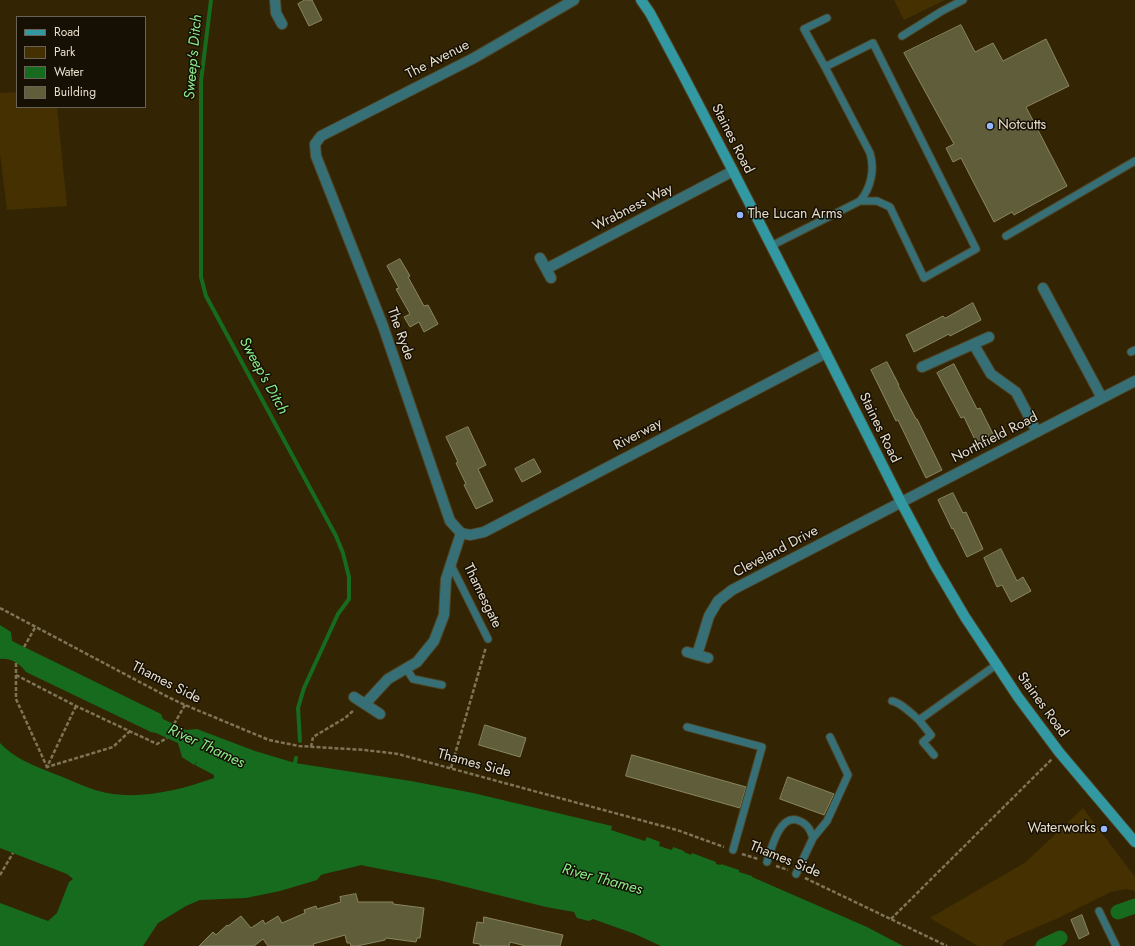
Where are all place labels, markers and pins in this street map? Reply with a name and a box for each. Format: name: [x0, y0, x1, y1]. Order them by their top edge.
place label: Notcutts: [998, 118, 1046, 134]
marker: Notcutts: [985, 121, 995, 131]
place label: The Lucan Arms: [748, 207, 842, 223]
marker: The Lucan Arms: [735, 210, 745, 220]
place label: Waterworks: [1027, 821, 1096, 837]
marker: Waterworks: [1099, 824, 1109, 834]

